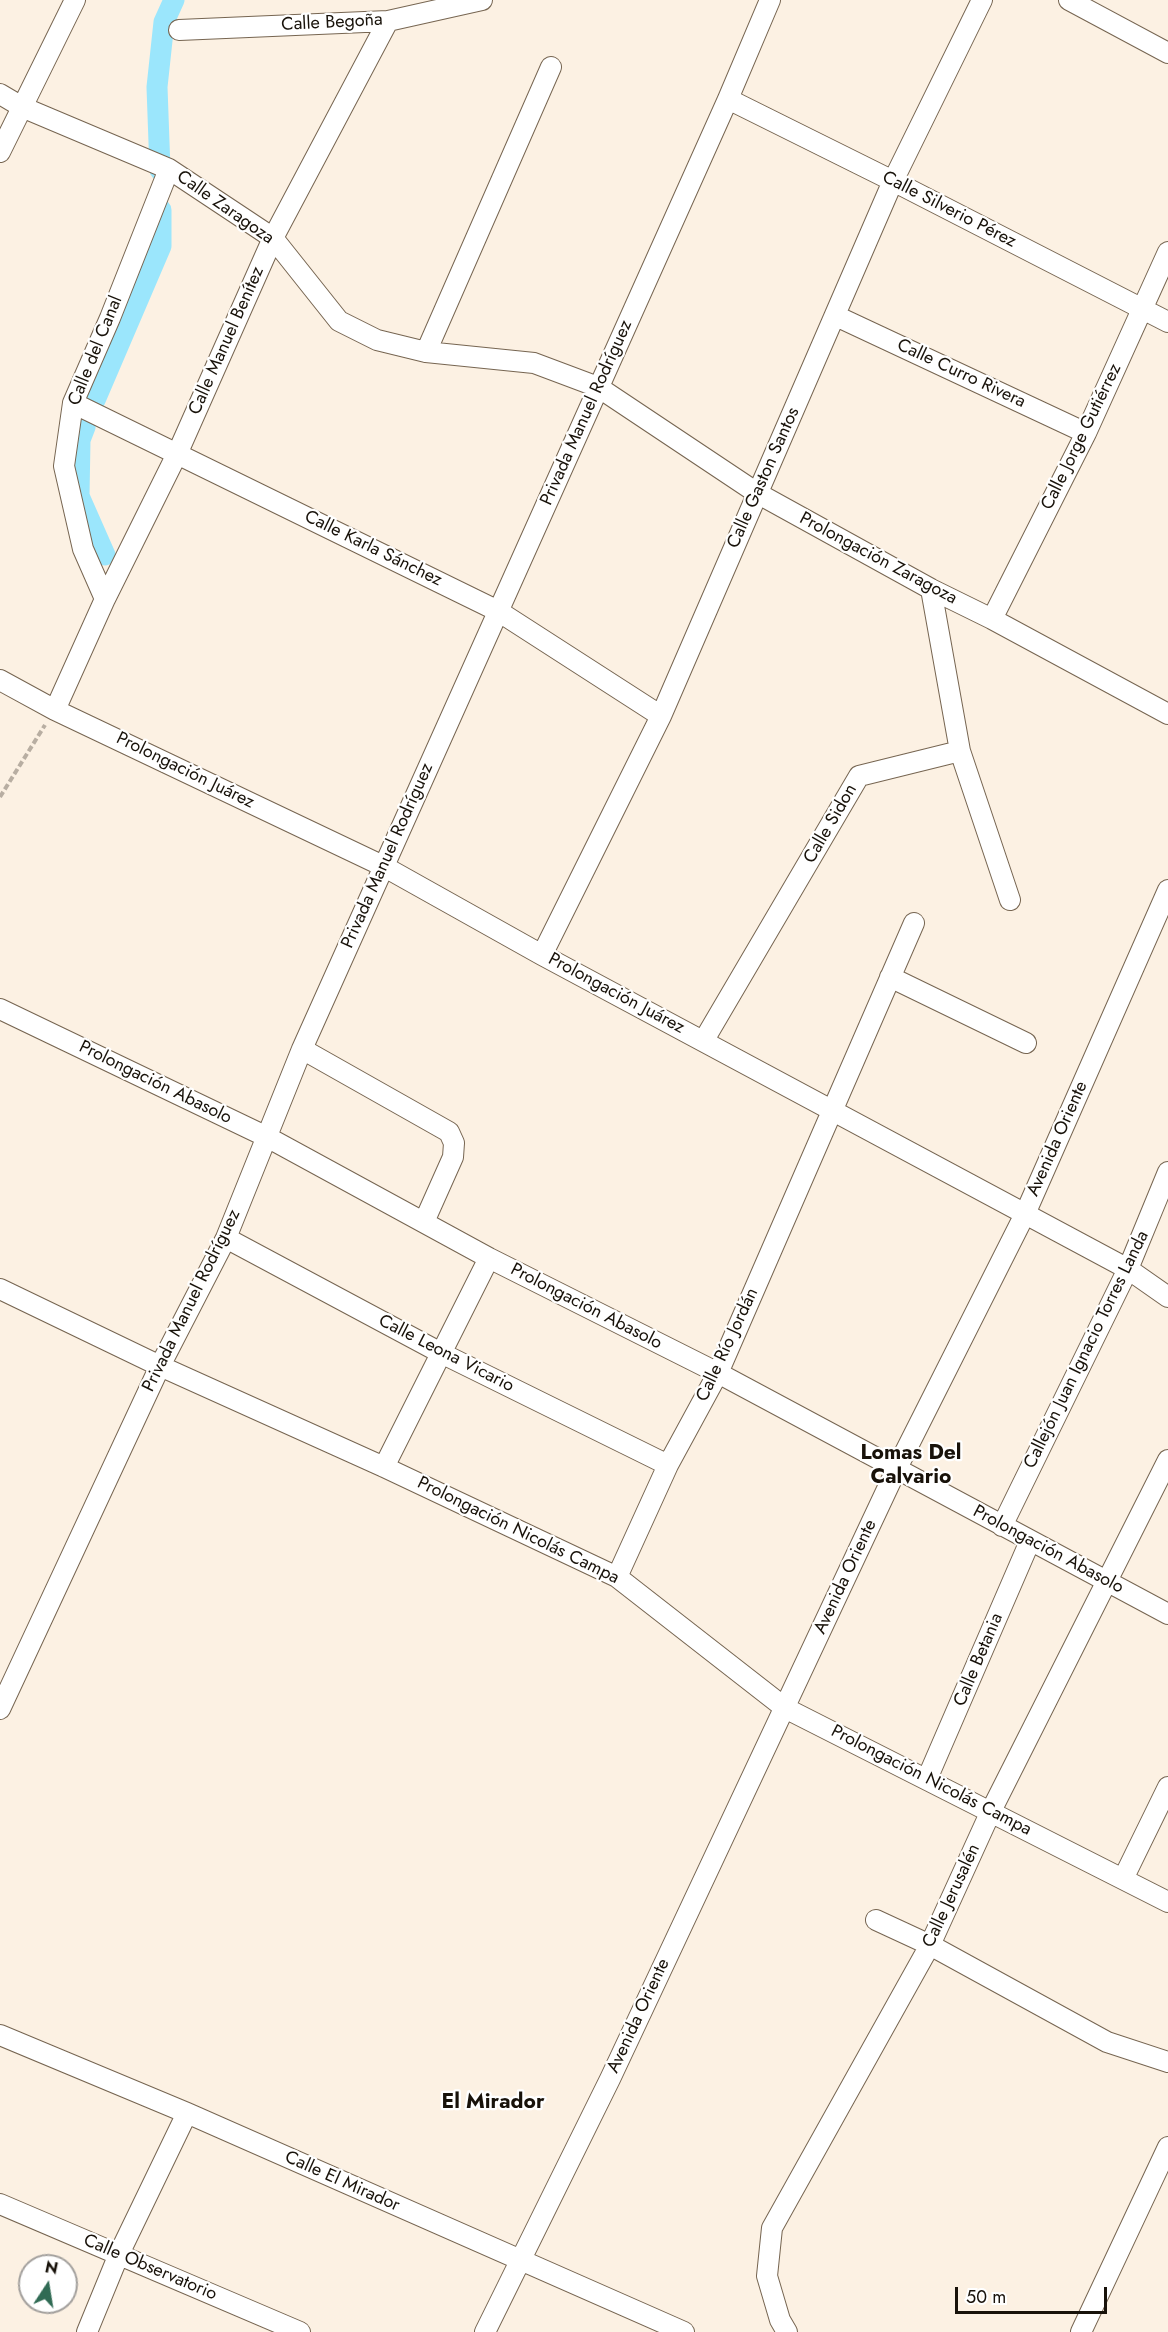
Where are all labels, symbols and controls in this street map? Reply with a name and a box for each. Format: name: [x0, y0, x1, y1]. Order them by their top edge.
street label: Calle Begoña: [281, 10, 383, 36]
street label: Calle Zaragoza: [172, 166, 278, 250]
street label: Calle Silverio Pérez: [878, 167, 1020, 253]
street label: Calle Manuel Benítez: [185, 264, 269, 418]
street label: Calle del Canal: [64, 293, 128, 409]
street label: Privada Manuel Rodríguez: [536, 317, 638, 509]
street label: Calle Curro Rivera: [893, 335, 1029, 413]
street label: Calle Jorge Gutiérrez: [1037, 360, 1127, 514]
street label: Calle Gaston Santos: [723, 404, 805, 552]
street label: Calle Karla Sánchez: [301, 506, 445, 592]
street label: Prolongación Zaragoza: [795, 508, 961, 610]
street label: Prolongación Juárez: [112, 728, 258, 814]
street label: Privada Manuel Rodríguez: [337, 760, 439, 952]
street label: Calle Sidon: [800, 780, 862, 868]
street label: Prolongación Juárez: [544, 949, 688, 1039]
street label: Prolongación Abasolo: [75, 1037, 235, 1129]
street label: Avenida Oriente: [1023, 1078, 1093, 1200]
street label: Privada Manuel Rodríguez: [138, 1206, 246, 1396]
street label: Callejón Juan Ignacio Torres Landa: [1020, 1228, 1154, 1472]
street label: Prolongación Abasolo: [507, 1259, 665, 1355]
street label: Calle Río Jordán: [692, 1285, 764, 1405]
street label: Calle Leona Vicario: [375, 1311, 517, 1397]
district label: Lomas Del Calvario: [861, 1441, 961, 1491]
street label: Prolongación Nicolás Campa: [413, 1473, 623, 1589]
street label: Prolongación Abasolo: [969, 1501, 1127, 1599]
street label: Avenida Oriente: [810, 1516, 882, 1638]
street label: Calle Betania: [950, 1610, 1008, 1710]
street label: Prolongación Nicolás Campa: [827, 1721, 1035, 1841]
street label: Calle Jerusalén: [919, 1841, 985, 1951]
street label: Avenida Oriente: [603, 1955, 675, 2077]
district label: El Mirador: [441, 2090, 545, 2116]
street label: Calle El Mirador: [281, 2147, 403, 2217]
street label: Calle Observatorio: [80, 2230, 220, 2306]
north arrow: [18, 2254, 78, 2314]
text: N: [43, 2255, 60, 2280]
scale bar: [958, 2275, 1110, 2313]
text: 50 m: [966, 2284, 1006, 2310]

